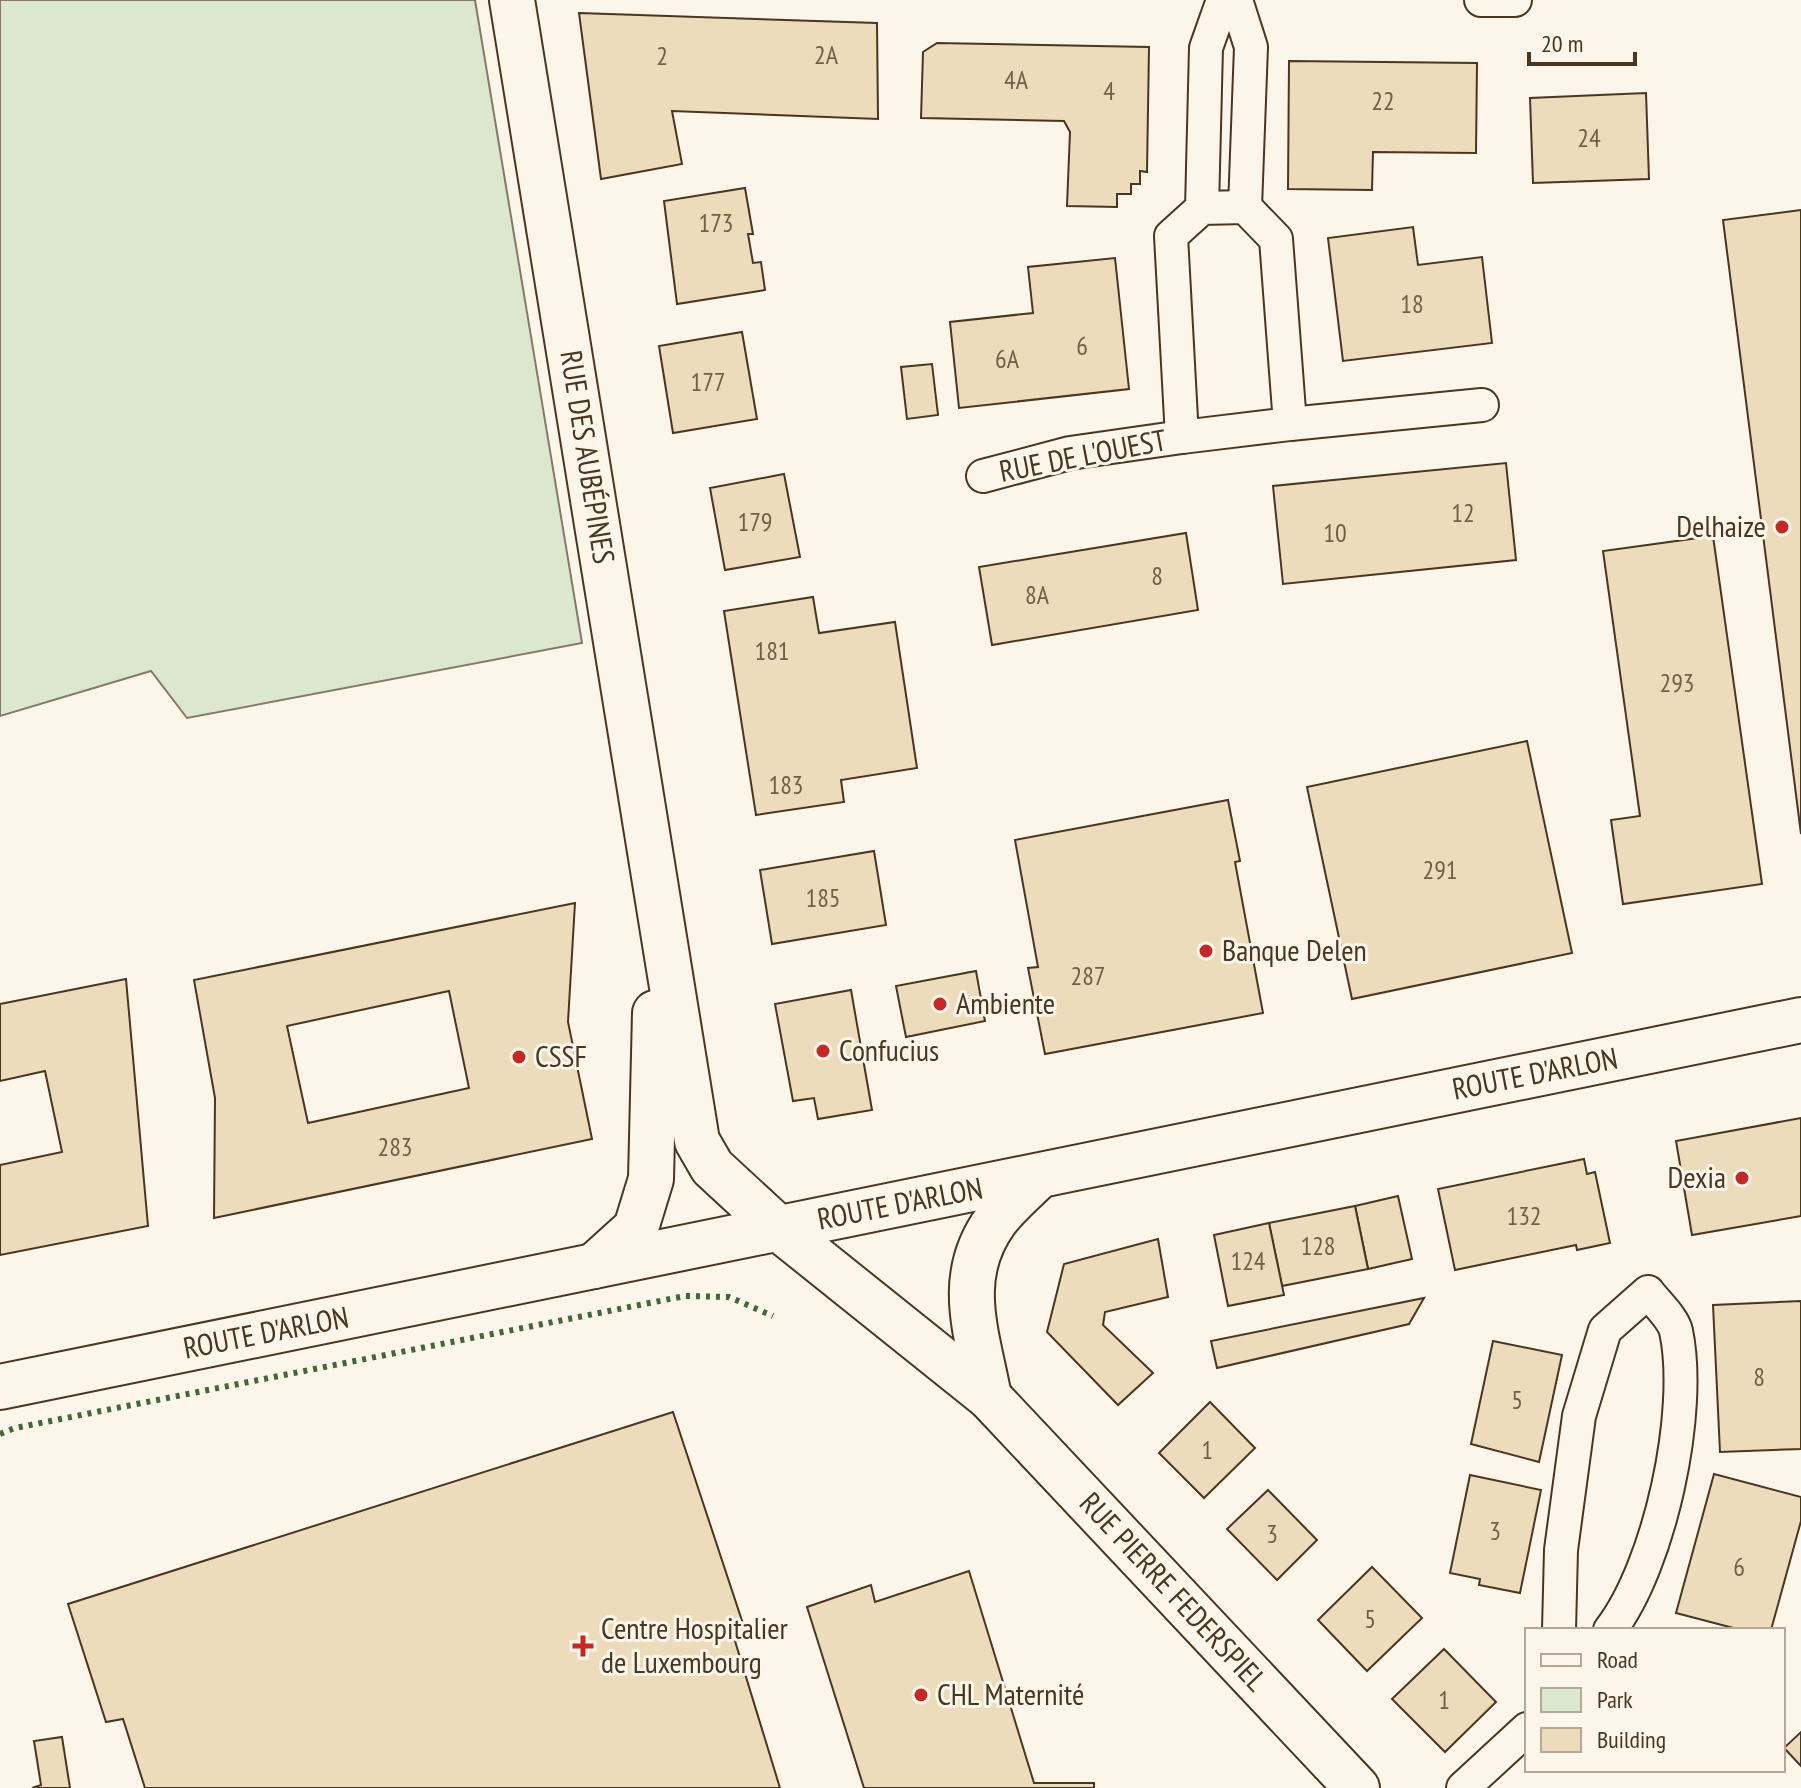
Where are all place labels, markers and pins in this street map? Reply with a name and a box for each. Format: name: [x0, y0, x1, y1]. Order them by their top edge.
place label: Delhaize: [1676, 506, 1766, 545]
marker: Delhaize: [1773, 518, 1791, 536]
place label: Banque Delen: [1222, 930, 1367, 969]
marker: Banque Delen: [1197, 942, 1215, 960]
place label: Ambiente: [956, 983, 1055, 1022]
marker: Ambiente: [931, 995, 949, 1013]
place label: Confucius: [839, 1030, 939, 1069]
place label: CSSF: [535, 1036, 587, 1075]
marker: Confucius: [814, 1042, 832, 1060]
marker: CSSF: [510, 1048, 528, 1066]
place label: Dexia: [1668, 1157, 1726, 1196]
marker: Dexia: [1733, 1169, 1751, 1187]
place label: Centre Hospitalier de Luxembourg: [601, 1608, 789, 1681]
marker: Centre Hospitalier de Luxembourg: [572, 1635, 594, 1657]
place label: CHL Maternité: [937, 1674, 1084, 1713]
marker: CHL Maternité: [912, 1686, 930, 1704]

